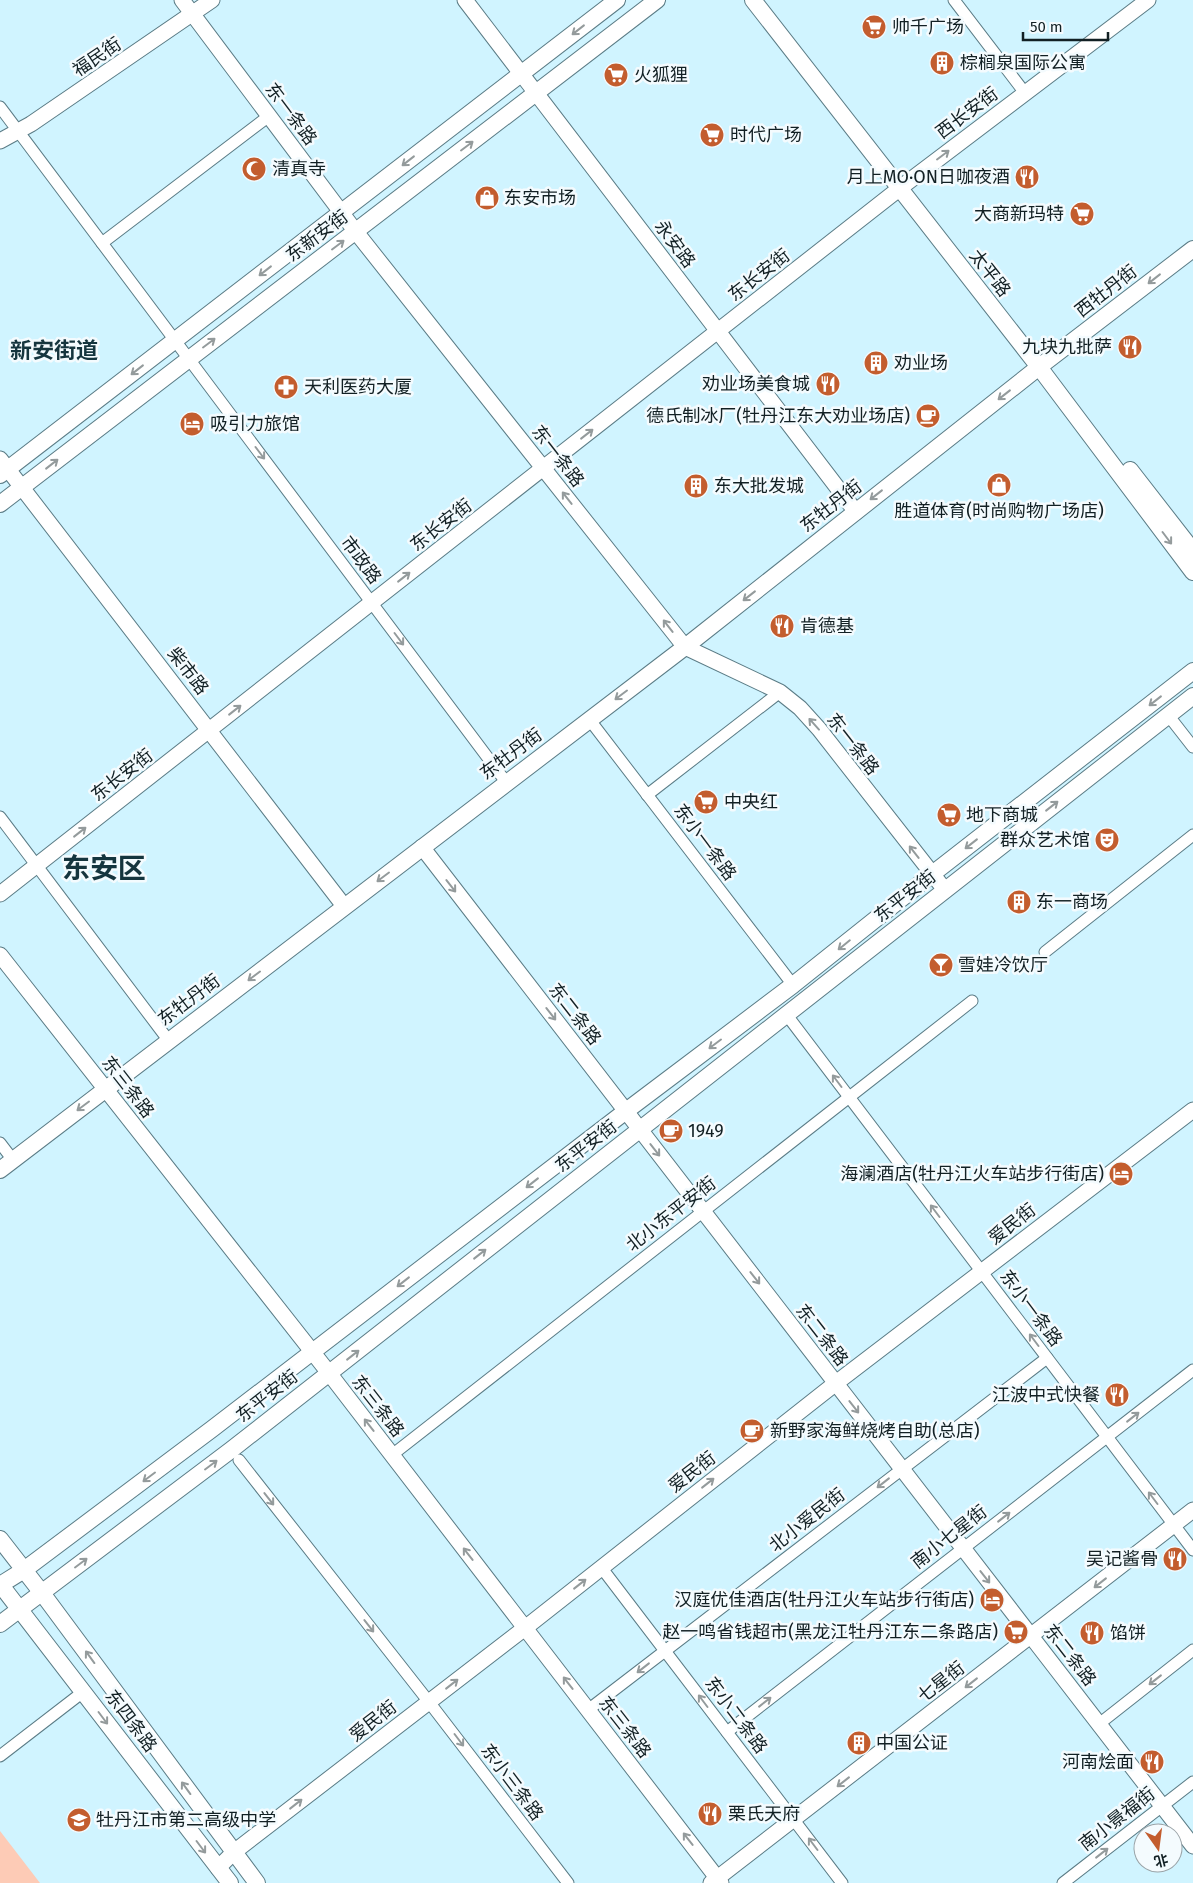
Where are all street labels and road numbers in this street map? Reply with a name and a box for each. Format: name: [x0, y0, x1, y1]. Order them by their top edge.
street label: 福民街: [68, 33, 126, 81]
street label: 东一条路: [261, 79, 321, 149]
street label: 西长安街: [932, 83, 1002, 143]
street label: 东新安街: [282, 206, 352, 266]
street label: 永安路: [650, 216, 700, 272]
street label: 东长安街: [724, 244, 794, 306]
street label: 太平路: [965, 245, 1015, 301]
street label: 西牡丹街: [1071, 260, 1141, 322]
street label: 东一条路: [527, 421, 589, 491]
street label: 东牡丹街: [796, 475, 866, 537]
street label: 东长安街: [406, 494, 476, 556]
street label: 市政路: [336, 532, 386, 588]
street label: 柴市路: [163, 643, 213, 699]
street label: 东一条路: [822, 709, 884, 779]
street label: 东牡丹街: [476, 724, 546, 784]
street label: 东长安街: [87, 744, 157, 806]
street label: 东小一条路: [669, 799, 741, 885]
street label: 东平安街: [870, 865, 940, 927]
street label: 东牡丹街: [154, 970, 224, 1030]
street label: 东二条路: [544, 979, 606, 1049]
street label: 东三条路: [97, 1052, 159, 1122]
street label: 东平安街: [551, 1115, 621, 1177]
street label: 北小东平安街: [622, 1172, 720, 1256]
street label: 爱民街: [984, 1199, 1040, 1249]
street label: 东小一条路: [995, 1265, 1067, 1351]
street label: 东二条路: [791, 1300, 853, 1370]
street label: 东平安街: [232, 1365, 302, 1427]
street label: 东三条路: [347, 1371, 409, 1441]
street label: 爱民街: [664, 1447, 720, 1497]
street label: 北小爱民街: [765, 1484, 849, 1556]
street label: 南小七星街: [907, 1501, 991, 1573]
street label: 东二条路: [1039, 1620, 1101, 1690]
street label: 七星街: [913, 1657, 969, 1707]
street label: 东小二条路: [700, 1672, 772, 1758]
street label: 东四条路: [101, 1686, 161, 1756]
street label: 东三条路: [594, 1692, 656, 1762]
street label: 爱民街: [345, 1696, 401, 1746]
street label: 东小三条路: [476, 1739, 548, 1825]
street label: 南小景福街: [1075, 1783, 1159, 1855]

